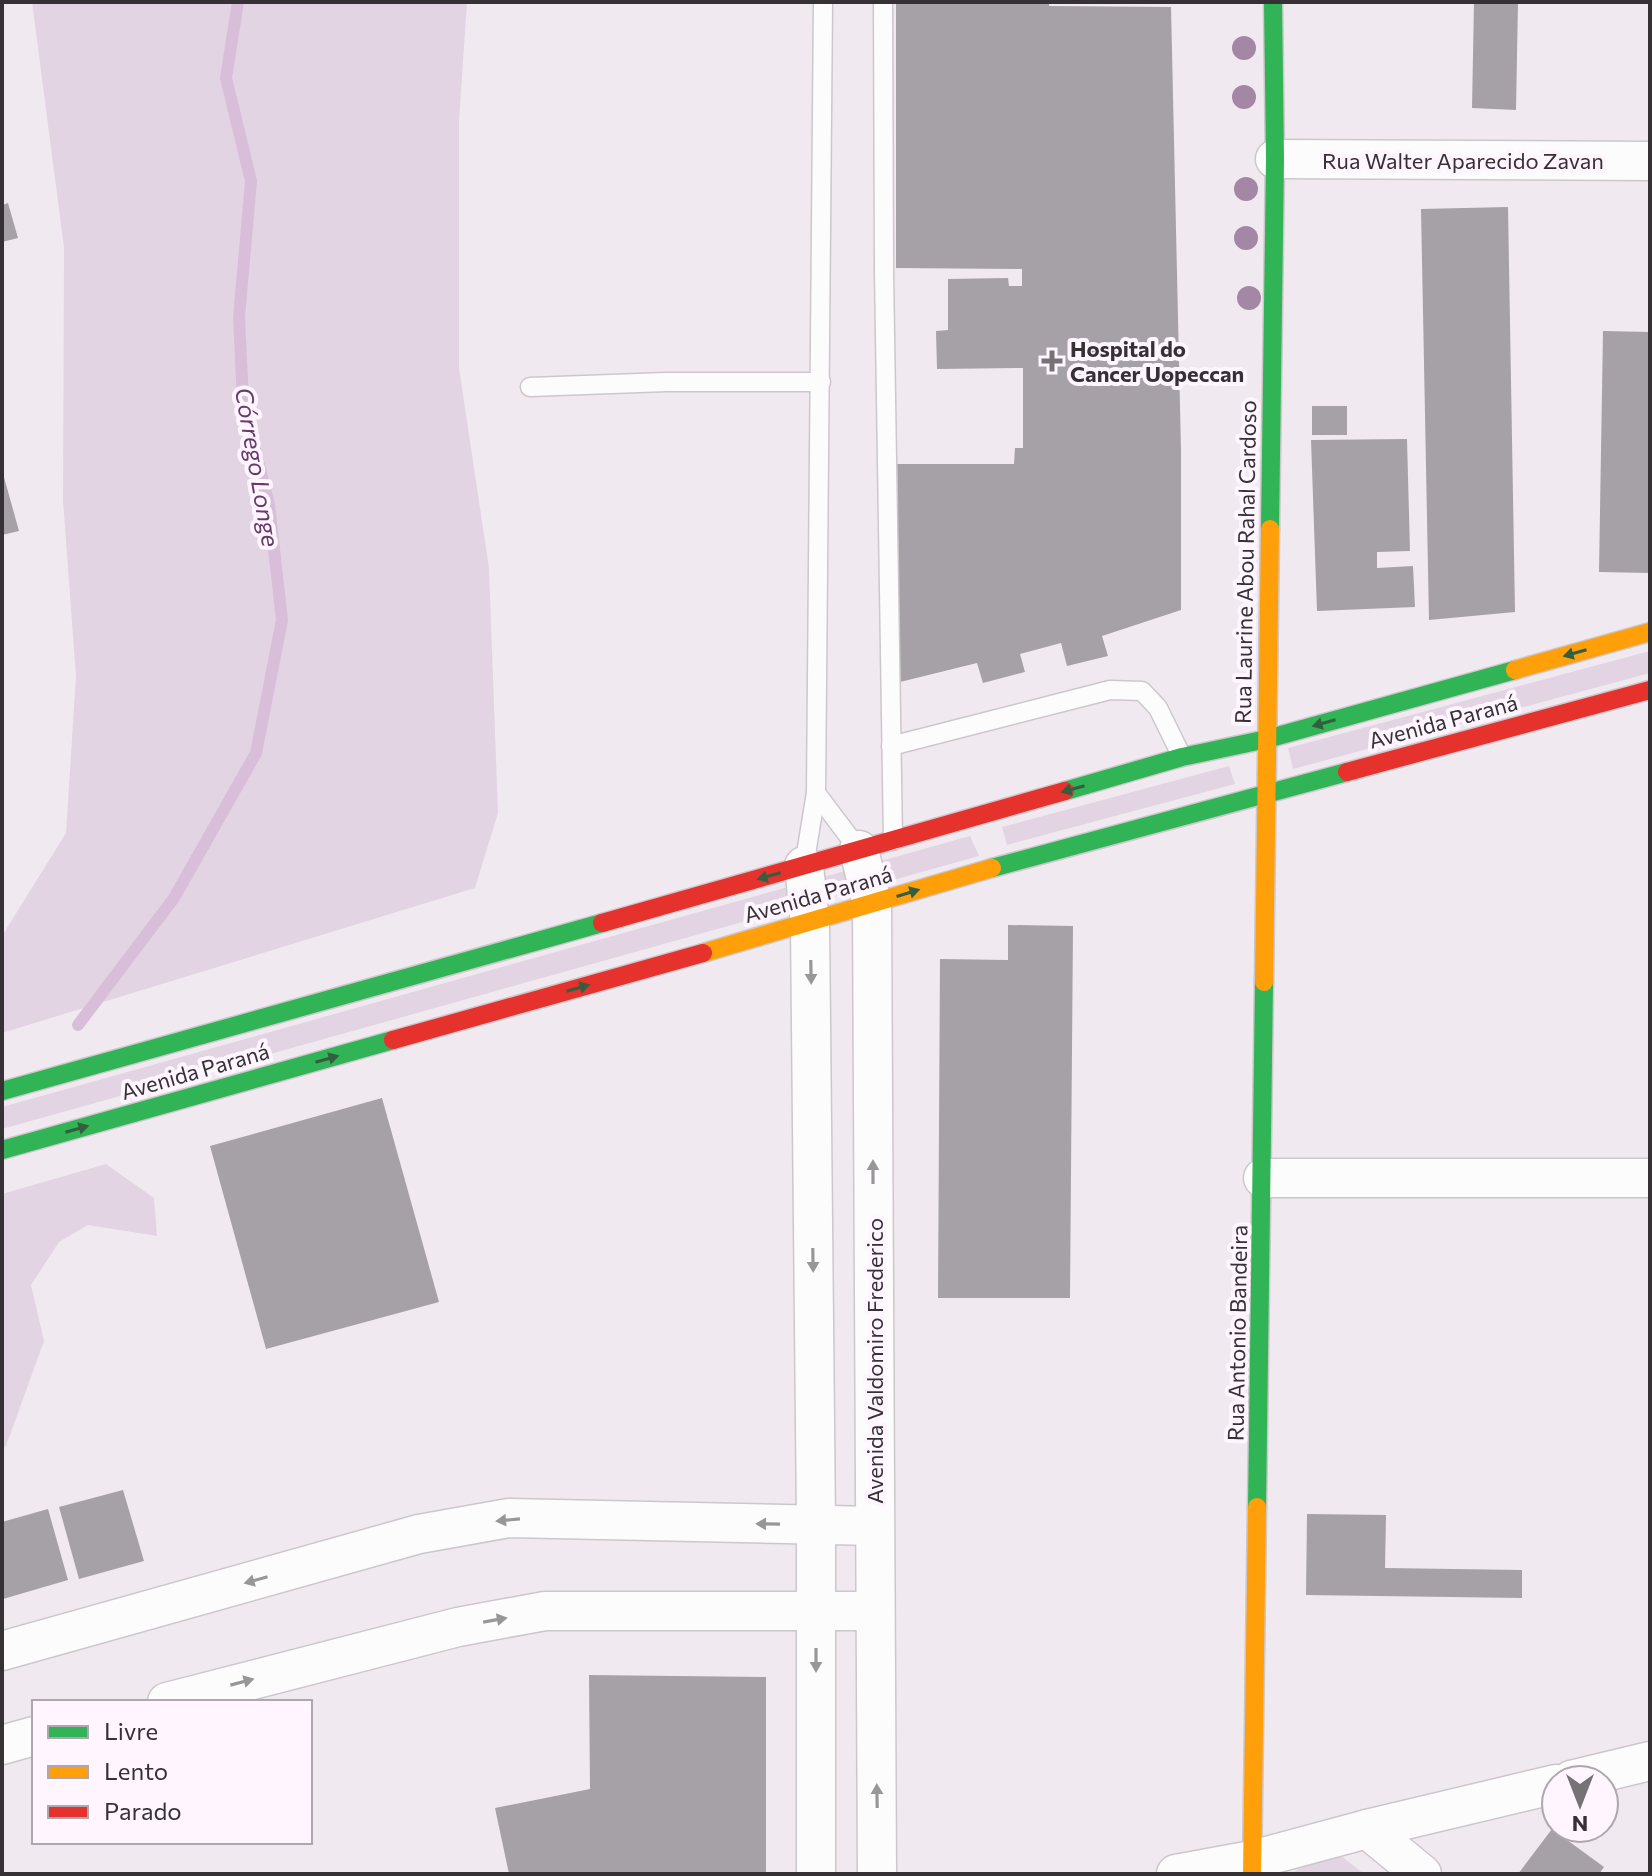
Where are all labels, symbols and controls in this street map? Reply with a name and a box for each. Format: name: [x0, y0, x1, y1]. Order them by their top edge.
street label: Rua Walter Aparecido Zavan: [1322, 147, 1604, 174]
place label: Hospital do Cancer Uopeccan: [1070, 335, 1244, 387]
marker: Hospital do Cancer Uopeccan: [1041, 350, 1063, 372]
water label: Córrego Longe: [230, 385, 286, 549]
street label: Rua Laurine Abou Rahal Cardoso: [1229, 400, 1261, 724]
one-way arrow: [1562, 647, 1586, 660]
street label: Avenida Paraná: [1366, 688, 1520, 754]
one-way arrow: [1312, 717, 1336, 730]
one-way arrow: [1061, 783, 1085, 796]
street label: Avenida Paraná: [741, 860, 895, 928]
one-way arrow: [757, 870, 781, 883]
one-way arrow: [896, 886, 920, 899]
one-way arrow: [804, 960, 817, 985]
one-way arrow: [565, 982, 590, 994]
street label: Avenida Paraná: [118, 1037, 272, 1105]
one-way arrow: [316, 1052, 340, 1065]
one-way arrow: [65, 1123, 90, 1135]
one-way arrow: [867, 1159, 879, 1184]
street label: Avenida Valdomiro Frederico: [861, 1218, 888, 1504]
street label: Rua Antonio Bandeira: [1222, 1225, 1252, 1441]
one-way arrow: [807, 1248, 820, 1273]
one-way arrow: [496, 1514, 521, 1527]
one-way arrow: [755, 1517, 780, 1530]
one-way arrow: [243, 1574, 268, 1586]
one-way arrow: [482, 1613, 507, 1625]
one-way arrow: [810, 1648, 822, 1673]
one-way arrow: [230, 1676, 255, 1688]
legend: [32, 1700, 312, 1844]
text: Livre: [104, 1716, 158, 1745]
text: Lento: [104, 1756, 168, 1785]
north arrow: [1540, 1764, 1620, 1844]
one-way arrow: [871, 1783, 883, 1808]
text: Parado: [104, 1796, 182, 1825]
text: N: [1572, 1811, 1588, 1838]

